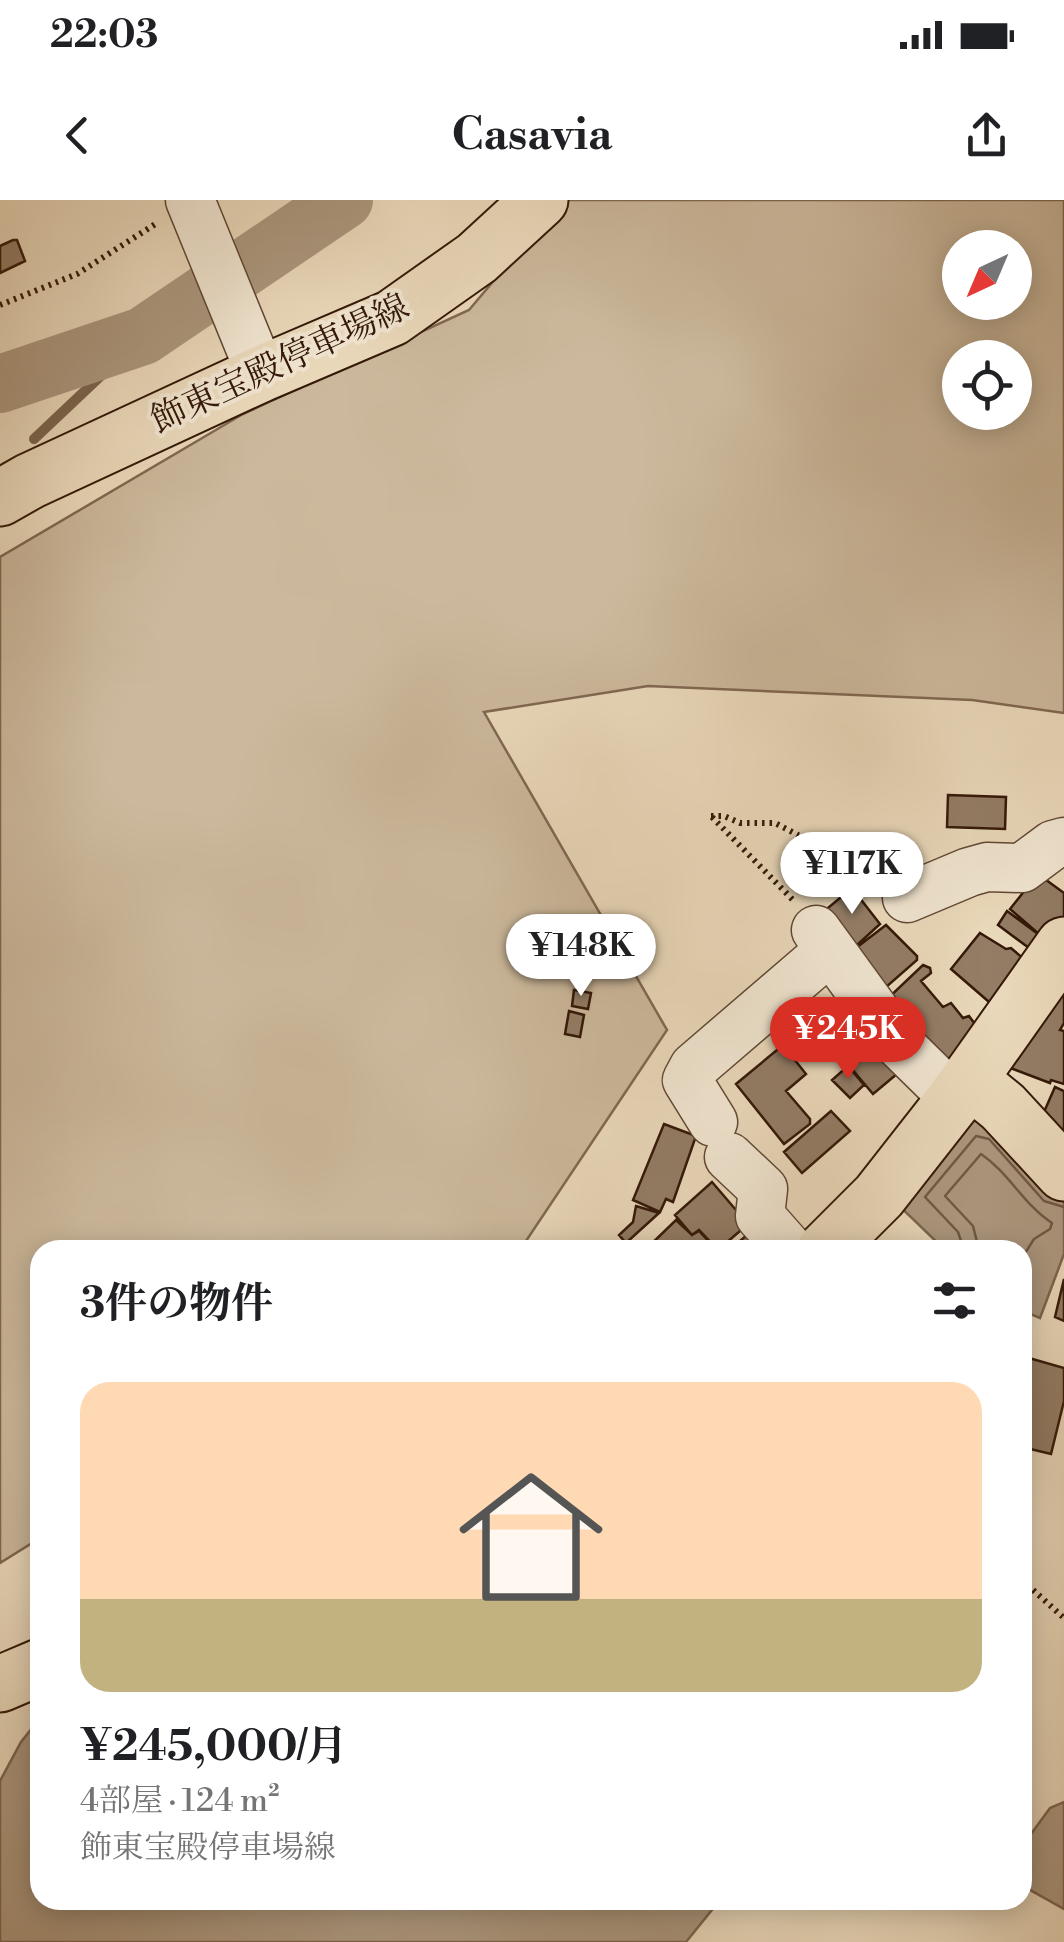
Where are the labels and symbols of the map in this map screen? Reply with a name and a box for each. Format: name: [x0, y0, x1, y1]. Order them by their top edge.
north arrow: [942, 230, 1032, 320]
street label: 飾東宝殿停車場線: [144, 285, 416, 443]
pin: ¥117K: [782, 832, 922, 917]
pin: ¥148K: [511, 914, 651, 999]
pin: ¥245K: [778, 997, 918, 1082]

